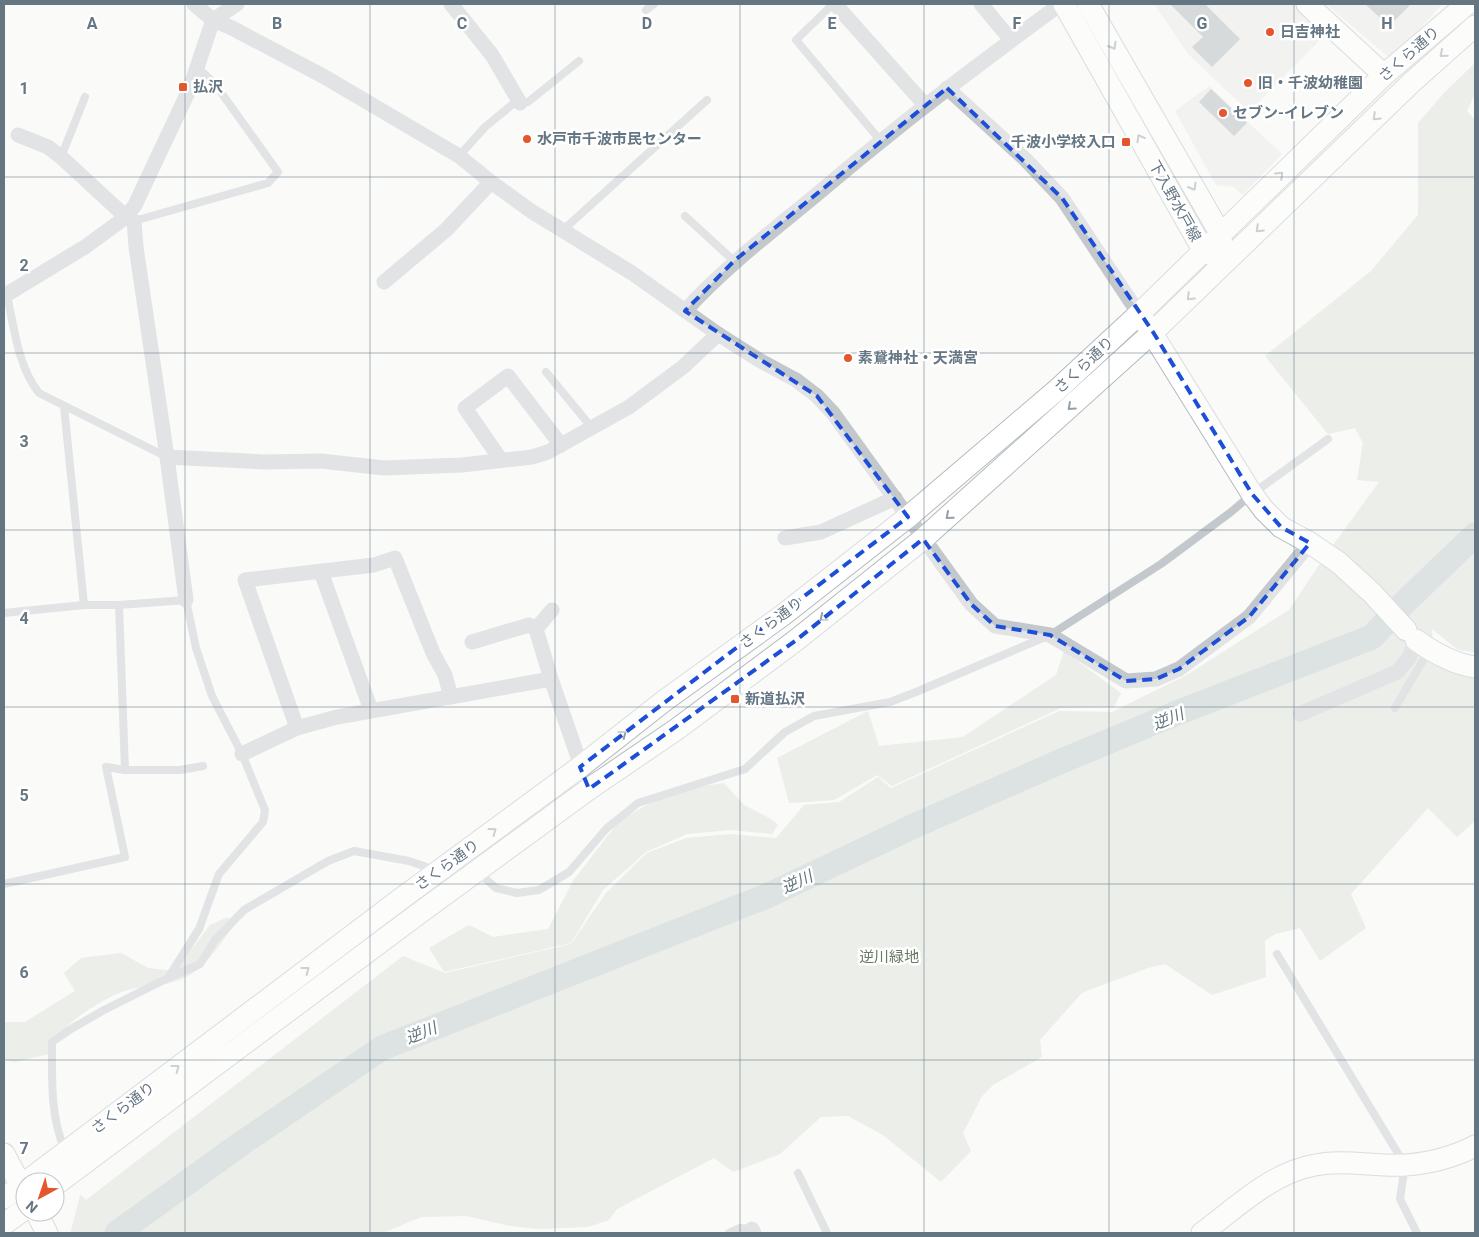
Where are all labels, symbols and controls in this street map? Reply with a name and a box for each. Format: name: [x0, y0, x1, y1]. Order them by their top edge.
text: A: [87, 14, 98, 33]
text: B: [272, 14, 282, 33]
text: C: [457, 14, 467, 33]
text: D: [642, 14, 652, 33]
text: E: [828, 14, 837, 33]
text: F: [1013, 14, 1022, 33]
text: G: [1197, 14, 1208, 33]
text: H: [1381, 14, 1393, 33]
place label: 日吉神社: [1280, 23, 1340, 41]
street label: さくら通り: [1375, 23, 1443, 85]
marker: 日吉神社: [1264, 26, 1276, 38]
one-way arrow: [1106, 41, 1116, 50]
one-way arrow: [1440, 49, 1449, 58]
place label: 旧・千波幼稚園: [1258, 74, 1363, 92]
marker: 旧・千波幼稚園: [1242, 77, 1254, 89]
place label: 払沢: [193, 78, 223, 96]
text: 1: [19, 79, 29, 98]
marker: 払沢: [177, 81, 189, 93]
place label: セブン-イレブン: [1233, 104, 1344, 122]
marker: セブン-イレブン: [1217, 107, 1229, 119]
one-way arrow: [1373, 111, 1382, 120]
place label: 水戸市千波市民センター: [537, 130, 702, 148]
marker: 水戸市千波市民センター: [521, 133, 533, 145]
place label: 千波小学校入口: [1011, 133, 1116, 151]
one-way arrow: [1136, 134, 1146, 143]
marker: 千波小学校入口: [1120, 136, 1132, 148]
street label: 下入野水戸線: [1145, 157, 1205, 245]
one-way arrow: [1275, 172, 1284, 181]
one-way arrow: [1187, 182, 1197, 191]
one-way arrow: [1256, 223, 1265, 232]
text: 2: [19, 256, 29, 275]
one-way arrow: [1186, 291, 1195, 300]
street label: さくら通り: [1050, 333, 1118, 397]
place label: 素鵞神社・天満宮: [858, 349, 978, 367]
marker: 素鵞神社・天満宮: [842, 352, 854, 364]
one-way arrow: [1067, 402, 1076, 411]
text: 3: [19, 432, 29, 451]
one-way arrow: [946, 510, 955, 519]
street label: さくら通り: [736, 593, 806, 653]
text: 4: [19, 609, 29, 628]
one-way arrow: [820, 613, 829, 622]
place label: 新道払沢: [745, 690, 805, 708]
marker: 新道払沢: [729, 693, 741, 705]
water label: 逆川: [1150, 703, 1188, 734]
one-way arrow: [617, 730, 626, 739]
text: 5: [19, 786, 29, 805]
one-way arrow: [487, 829, 496, 837]
street label: さくら通り: [411, 836, 483, 894]
water label: 逆川: [778, 866, 817, 897]
park label: 逆川緑地: [859, 948, 919, 966]
text: 6: [19, 963, 29, 982]
one-way arrow: [300, 968, 309, 976]
water label: 逆川: [403, 1017, 441, 1048]
one-way arrow: [170, 1065, 180, 1074]
street label: さくら通り: [88, 1078, 158, 1138]
text: 7: [19, 1139, 29, 1158]
north arrow: [15, 1172, 65, 1222]
text: N: [23, 1198, 41, 1216]

